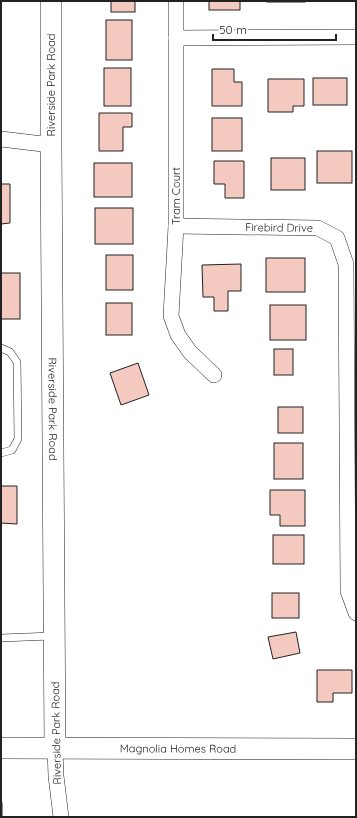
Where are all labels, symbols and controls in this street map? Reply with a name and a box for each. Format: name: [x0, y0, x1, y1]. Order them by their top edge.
scale bar: [213, 16, 336, 42]
text: 50 m: [219, 22, 247, 37]
street label: Riverside Park Road: [44, 34, 58, 136]
street label: Tram Court: [169, 167, 183, 225]
street label: Firebird Drive: [245, 220, 313, 235]
street label: Riverside Park Road: [45, 357, 60, 461]
street label: Riverside Park Road: [48, 681, 64, 785]
street label: Magnolia Homes Road: [120, 741, 236, 756]

